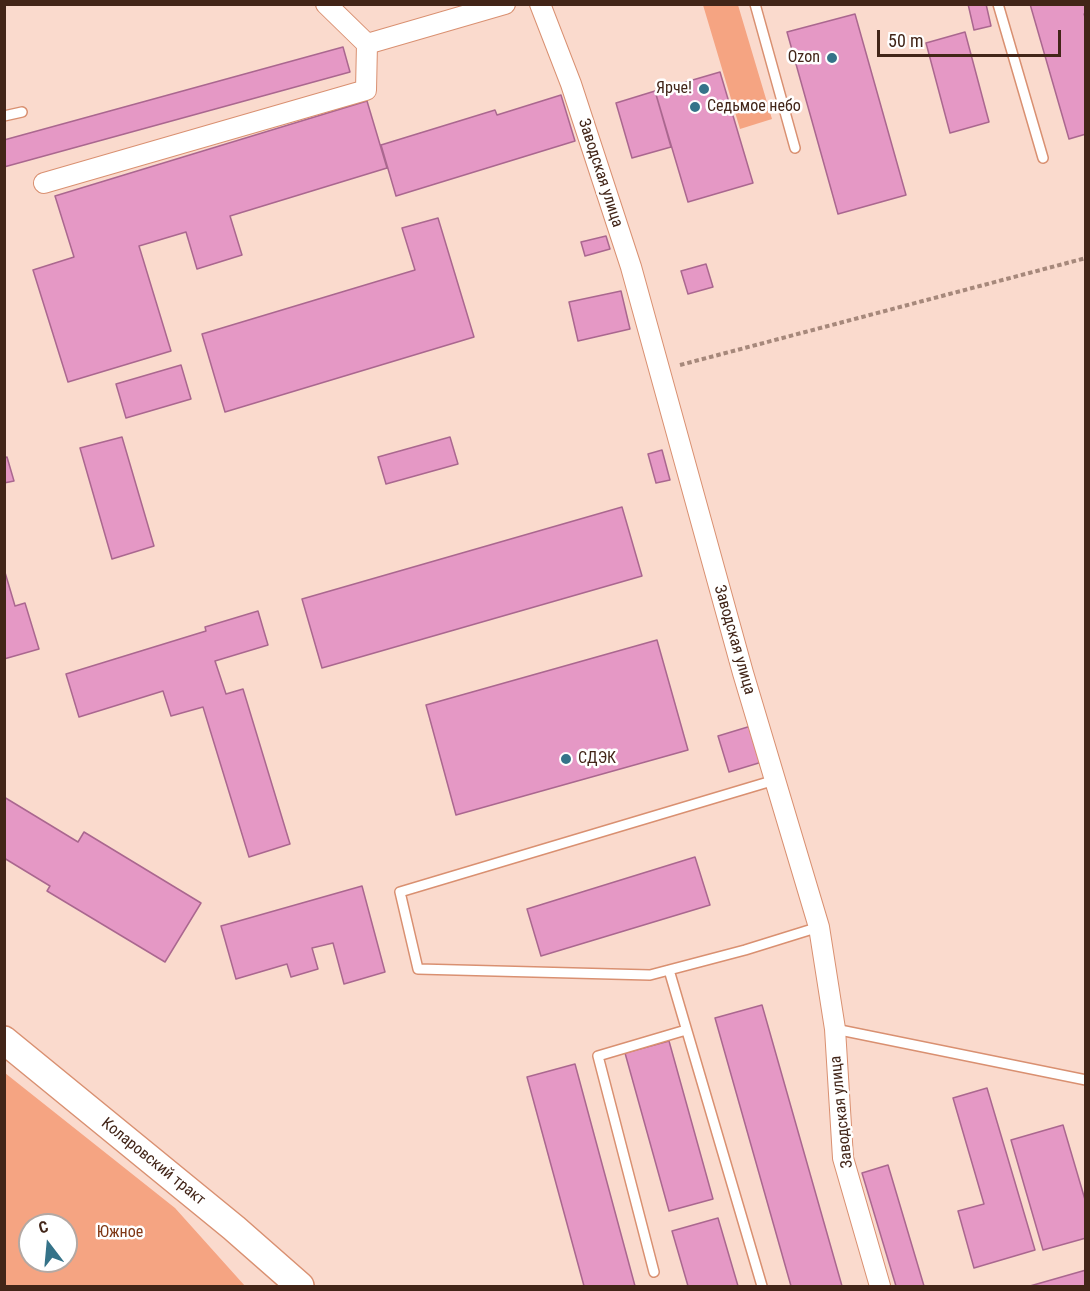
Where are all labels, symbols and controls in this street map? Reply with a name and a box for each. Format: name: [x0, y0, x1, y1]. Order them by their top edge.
scale bar: [880, 18, 1064, 56]
text: 50 m: [888, 30, 923, 51]
place label: Ozon: [788, 48, 820, 68]
marker: Ozon: [825, 51, 839, 65]
place label: Ярче!: [656, 79, 692, 99]
marker: Ярче!: [697, 82, 711, 96]
place label: Седьмое небо: [707, 97, 801, 117]
marker: Седьмое небо: [688, 100, 702, 114]
street label: Заводская улица: [573, 116, 627, 230]
street label: Заводская улица: [709, 583, 759, 697]
place label: СДЭК: [578, 749, 616, 769]
marker: СДЭК: [559, 752, 573, 766]
street label: Заводская улица: [827, 1055, 857, 1169]
street label: Коларовский тракт: [97, 1114, 209, 1210]
north arrow: [18, 1213, 78, 1273]
text: С: [36, 1217, 50, 1238]
park label: Южное: [97, 1223, 143, 1243]

